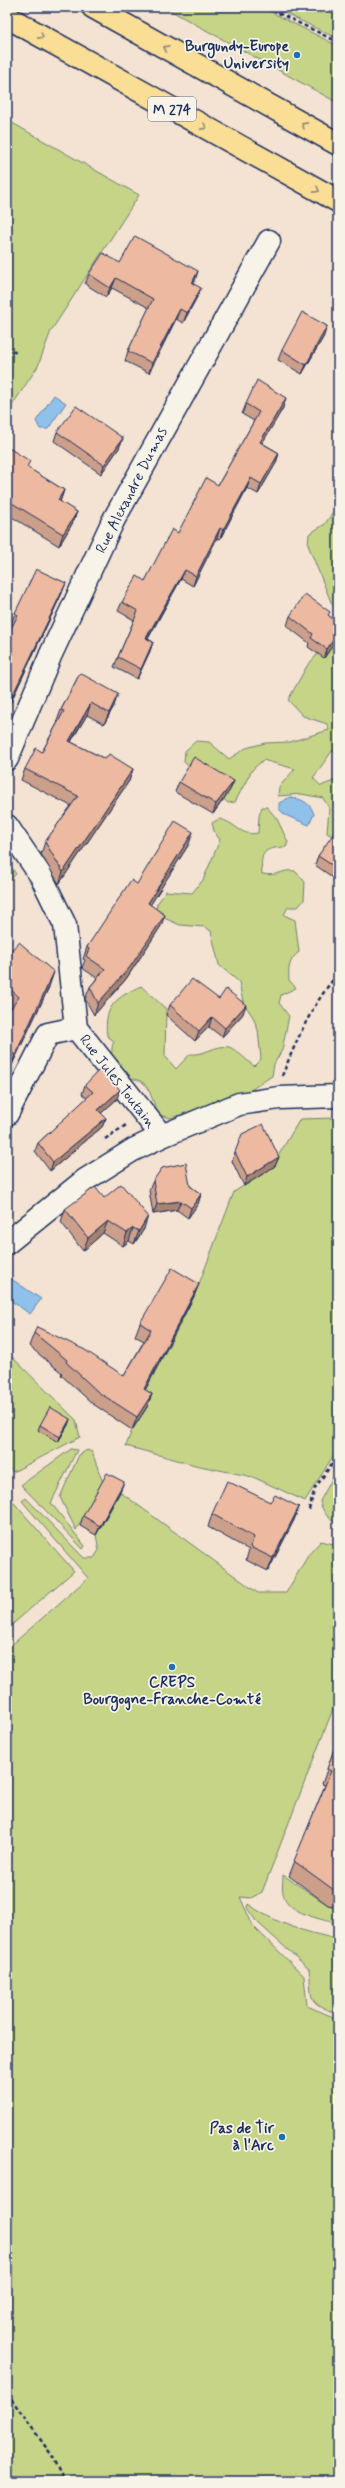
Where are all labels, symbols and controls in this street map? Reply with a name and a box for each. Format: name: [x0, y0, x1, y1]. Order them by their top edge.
one-way arrow: [37, 32, 44, 39]
place label: Burgundy-Europe University: [185, 37, 290, 74]
one-way arrow: [163, 45, 170, 53]
marker: Burgundy-Europe University: [292, 50, 302, 60]
road number: M 274: [148, 97, 196, 121]
one-way arrow: [200, 122, 207, 129]
one-way arrow: [301, 123, 308, 130]
one-way arrow: [313, 185, 321, 192]
street label: Rue Alexandre Dumas: [91, 424, 172, 557]
street label: Rue Jules Toutain: [74, 1031, 160, 1133]
marker: CREPS Bourgogne-Franche-Comté: [167, 1662, 177, 1672]
place label: CREPS Bourgogne-Franche-Comté: [83, 1673, 261, 1712]
place label: Pas de Tir à l'Arc: [210, 2119, 275, 2156]
marker: Pas de Tir à l'Arc: [277, 2132, 287, 2142]

